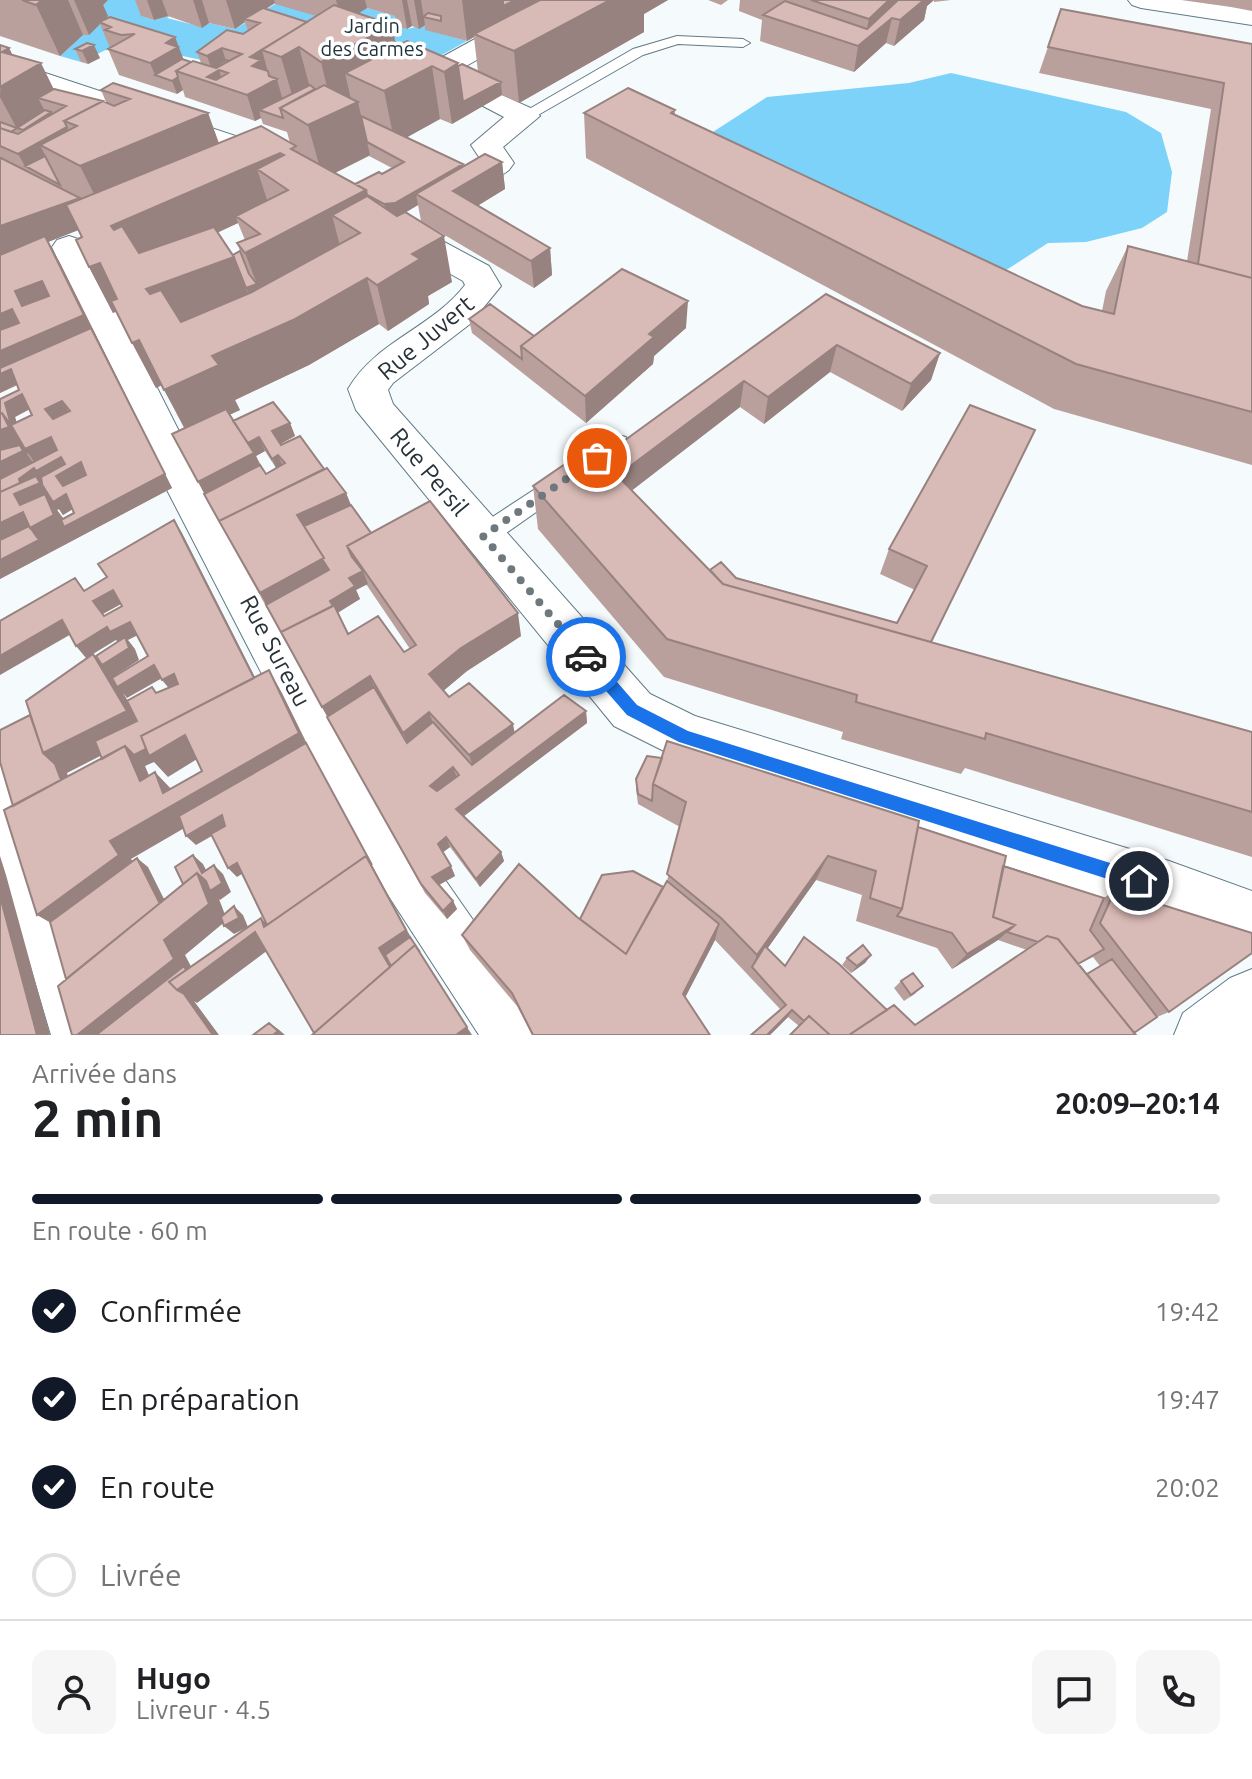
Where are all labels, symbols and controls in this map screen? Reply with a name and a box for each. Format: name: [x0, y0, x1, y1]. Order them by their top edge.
park label: Jardin des Carmes: [320, 14, 424, 60]
street label: Rue Juvert: [372, 290, 479, 385]
street label: Rue Persil: [385, 422, 474, 521]
pin: [563, 424, 631, 492]
icon: bag: [575, 436, 619, 480]
street label: Rue Sureau: [235, 591, 316, 711]
courier: [546, 617, 626, 697]
icon: car: [564, 635, 608, 679]
pin: [1105, 847, 1173, 915]
icon: home: [1117, 859, 1161, 903]
text: Arrivée dans: [32, 1059, 177, 1088]
text: 20:09–20:14: [1055, 1086, 1220, 1120]
text: 2 min: [32, 1089, 163, 1147]
text: En route · 60 m: [32, 1216, 208, 1245]
icon: check: [32, 1289, 76, 1333]
text: Confirmée: [100, 1294, 242, 1328]
text: 19:42: [1155, 1297, 1220, 1326]
icon: check: [32, 1377, 76, 1421]
text: En préparation: [100, 1382, 300, 1416]
text: 19:47: [1155, 1385, 1220, 1414]
icon: check: [32, 1465, 76, 1509]
text: En route: [100, 1470, 215, 1504]
text: 20:02: [1155, 1473, 1220, 1502]
text: Livrée: [100, 1558, 182, 1592]
button: person: [32, 1650, 116, 1734]
button: chat: [1032, 1650, 1116, 1734]
button: phone: [1136, 1650, 1220, 1734]
text: Hugo: [136, 1661, 211, 1695]
text: Livreur · 4.5: [136, 1695, 271, 1724]

